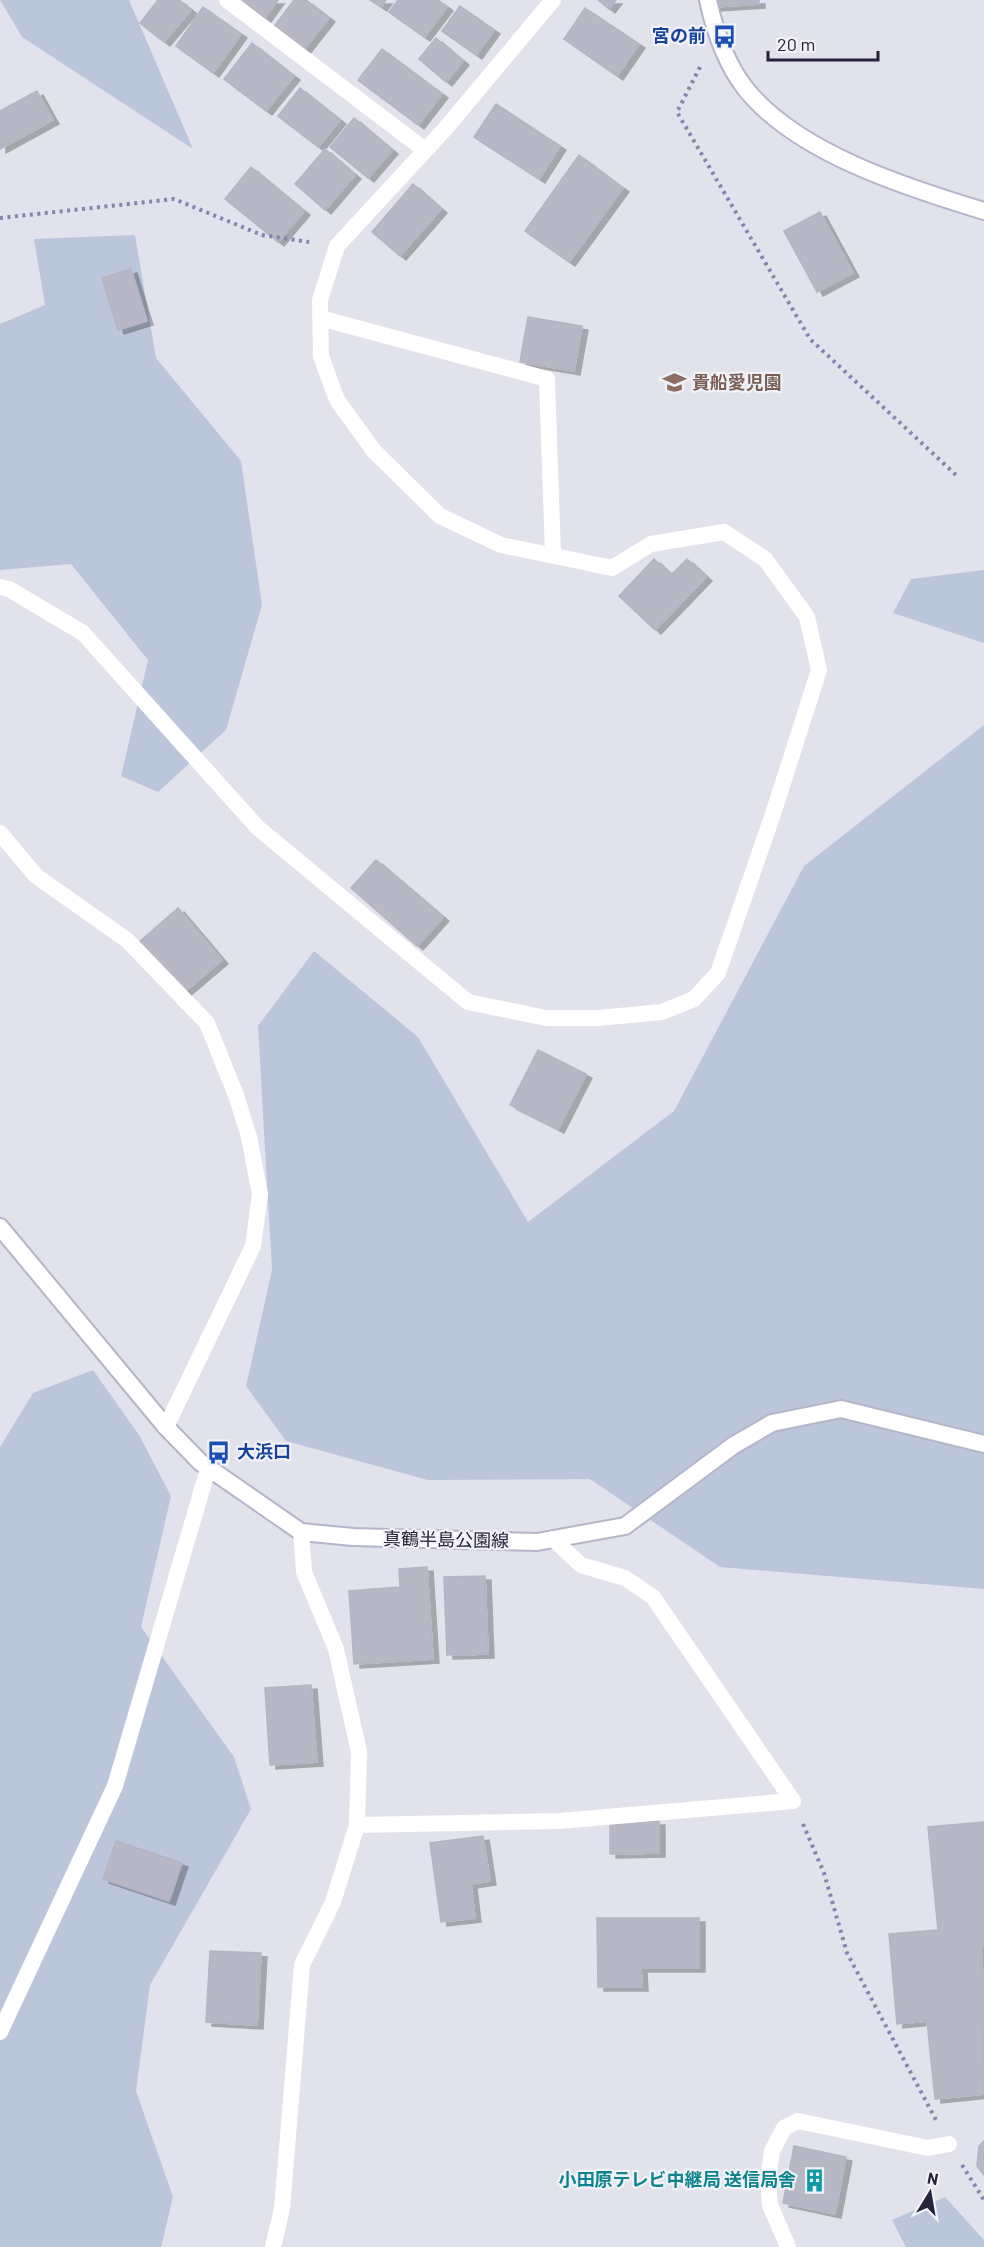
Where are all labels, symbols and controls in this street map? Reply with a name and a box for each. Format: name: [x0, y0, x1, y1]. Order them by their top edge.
bus stop icon: 宮の前: [711, 23, 737, 49]
place label: 宮の前: [652, 24, 706, 46]
scale bar: [768, 24, 878, 62]
text: 20 m: [777, 33, 815, 55]
school or university icon: 貴船愛児園: [661, 370, 687, 396]
place label: 貴船愛児園: [692, 371, 782, 393]
bus stop icon: 大浜口: [206, 1439, 232, 1465]
place label: 大浜口: [237, 1440, 291, 1462]
street label: 真鶴半島公園線: [383, 1527, 509, 1551]
north arrow: [900, 2163, 960, 2223]
building icon: 小田原テレビ中継局 送信局舎: [801, 2167, 827, 2193]
text: N: [926, 2167, 940, 2188]
place label: 小田原テレビ中継局 送信局舎: [558, 2168, 796, 2190]

